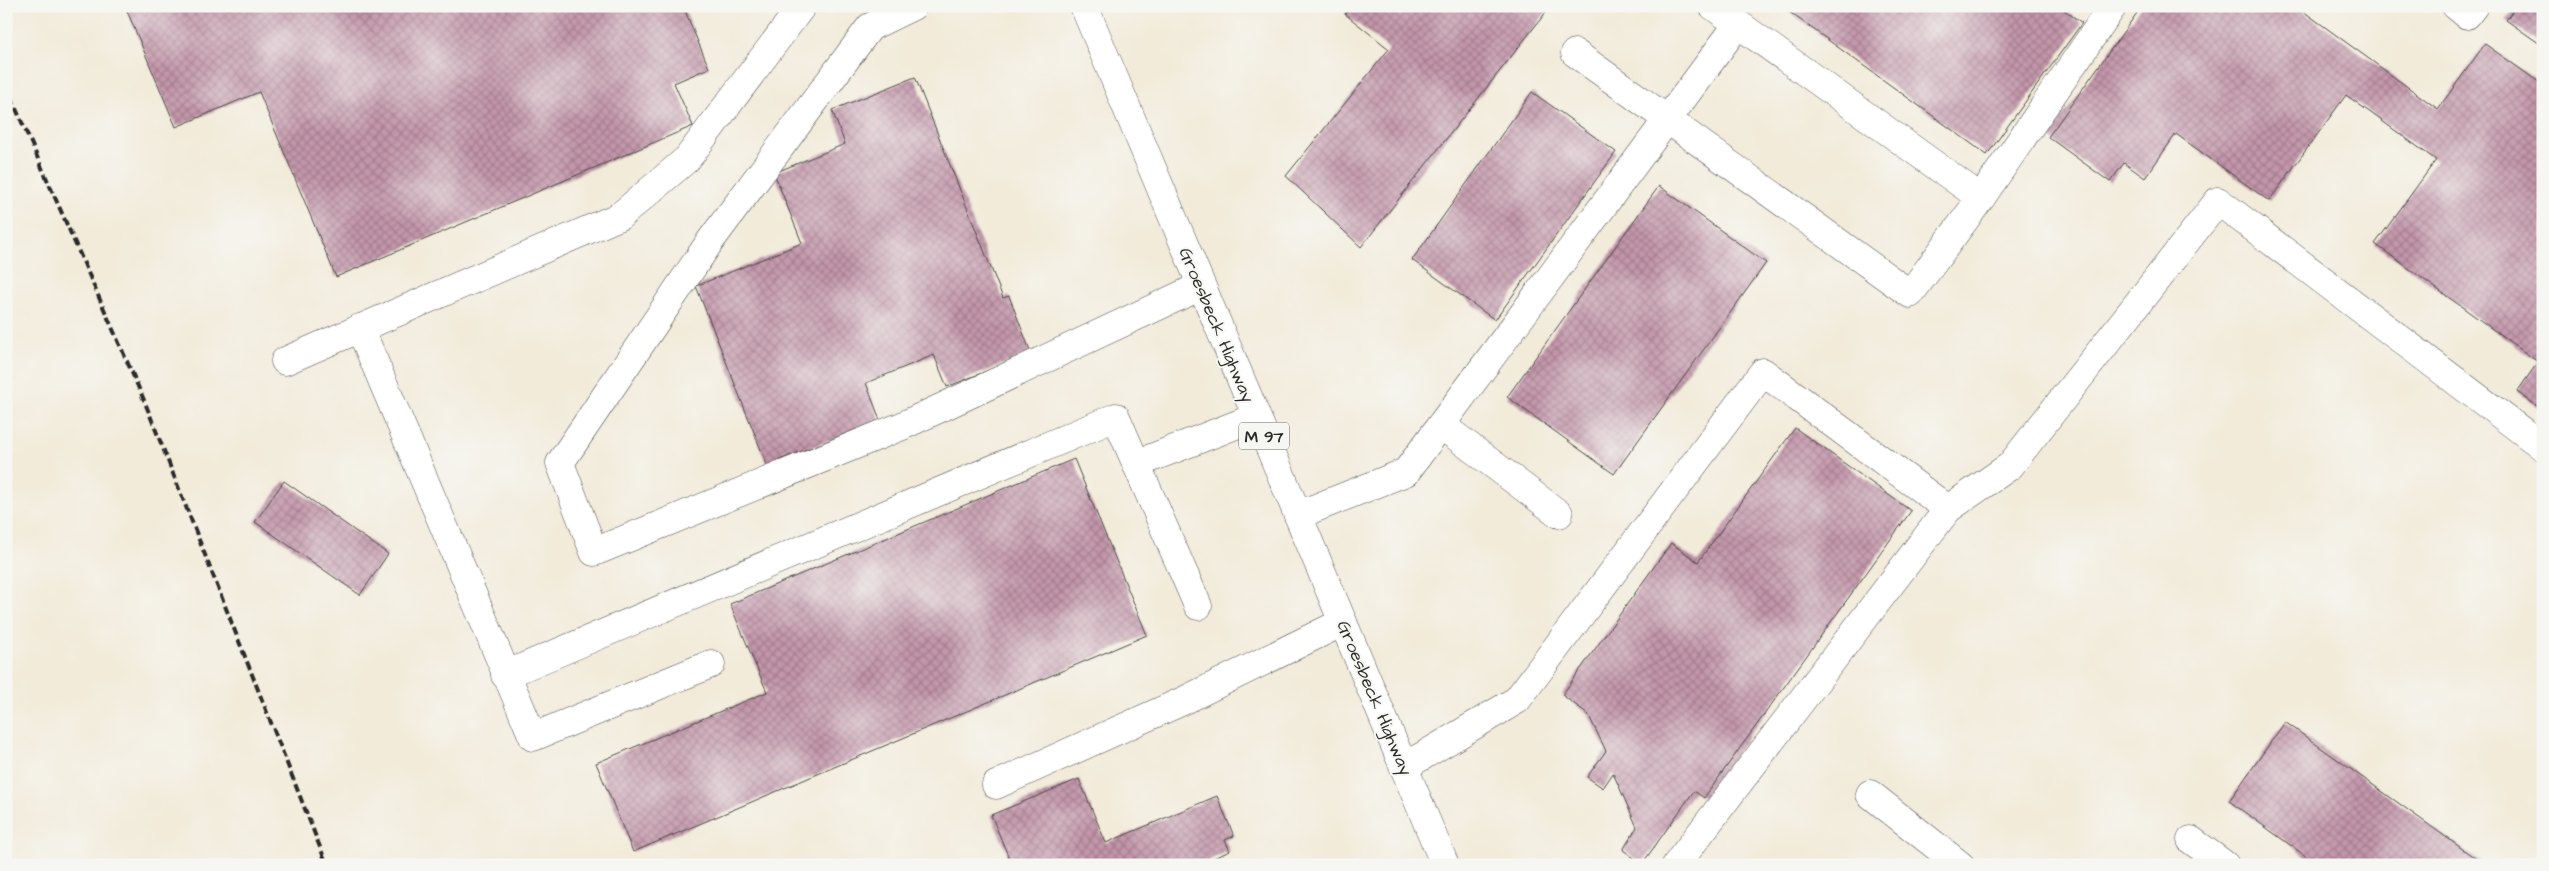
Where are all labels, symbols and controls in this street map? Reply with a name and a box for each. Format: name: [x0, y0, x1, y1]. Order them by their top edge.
street label: Groesbeck Highway: [1172, 244, 1261, 407]
road number: M 97: [1239, 422, 1289, 450]
street label: Groesbeck Highway: [1330, 617, 1419, 780]

